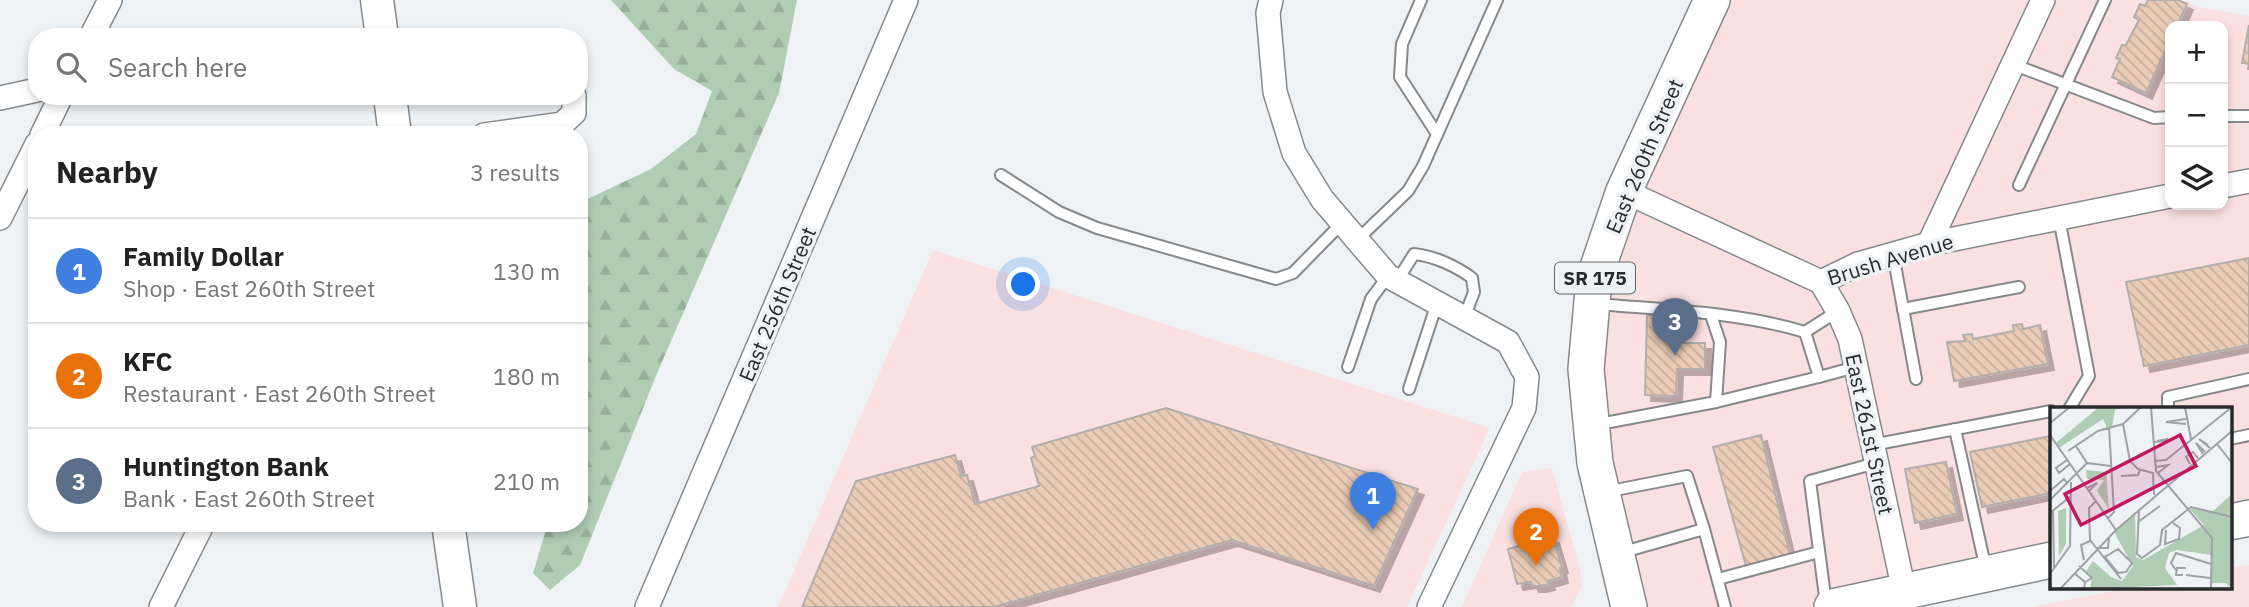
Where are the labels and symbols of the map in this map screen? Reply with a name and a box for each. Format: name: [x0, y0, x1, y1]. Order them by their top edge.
street label: East 260th Street: [1599, 74, 1689, 238]
street label: East 256th Street: [732, 222, 822, 386]
street label: Brush Avenue: [1823, 227, 1957, 291]
road number: SR 175: [1555, 262, 1635, 294]
your location: [1006, 267, 1040, 301]
pin: 3: [1652, 298, 1698, 356]
street label: East 261st Street: [1839, 351, 1901, 517]
inset map: [2050, 407, 2232, 590]
pin: 1: [1350, 472, 1396, 530]
pin: 2: [1513, 508, 1559, 566]

